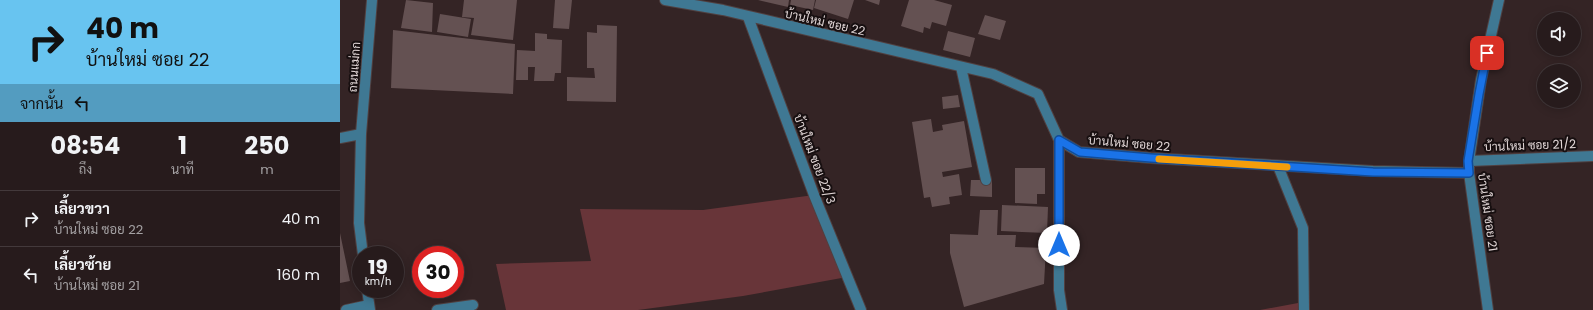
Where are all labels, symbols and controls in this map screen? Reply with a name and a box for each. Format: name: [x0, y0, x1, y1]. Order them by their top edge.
street label: บ้านใหม่ ซอย 22: [783, 4, 867, 40]
text: 40 m: [86, 9, 159, 48]
map controls: [1537, 12, 1581, 108]
button: sound: [1537, 12, 1581, 56]
icon: right: [20, 16, 72, 68]
pin: [1470, 36, 1504, 70]
street label: ถนนแม่กก: [344, 41, 364, 93]
icon: arrive: [1476, 42, 1498, 64]
text: บ้านใหม่ ซอย 22: [86, 47, 209, 72]
button: layers: [1537, 64, 1581, 108]
icon: left: [71, 92, 93, 114]
text: จากนั้น: [20, 93, 63, 114]
street label: บ้านใหม่ ซอย 22/3: [790, 112, 840, 206]
text: 08:54: [51, 129, 120, 162]
text: 1: [178, 129, 187, 162]
text: 250: [245, 129, 289, 162]
street label: บ้านใหม่ ซอย 22: [1087, 131, 1171, 155]
street label: บ้านใหม่ ซอย 21/2: [1484, 135, 1576, 155]
text: ถึง: [79, 160, 92, 179]
text: นาที: [171, 160, 194, 179]
text: m: [260, 160, 274, 179]
street label: บ้านใหม่ ซอย 21: [1474, 172, 1502, 252]
text: เลี้ยวขวา: [54, 198, 110, 219]
icon: right: [20, 208, 42, 230]
text: 40 m: [282, 208, 320, 229]
text: บ้านใหม่ ซอย 22: [54, 220, 143, 239]
position arrow: [1038, 224, 1080, 266]
speed limit sign: 30: [412, 246, 464, 298]
text: 19: [368, 253, 388, 281]
text: เลี้ยวซ้าย: [54, 254, 111, 275]
icon: left: [20, 264, 42, 286]
text: 160 m: [277, 264, 320, 285]
text: km/h: [365, 274, 391, 289]
text: บ้านใหม่ ซอย 21: [54, 276, 140, 295]

